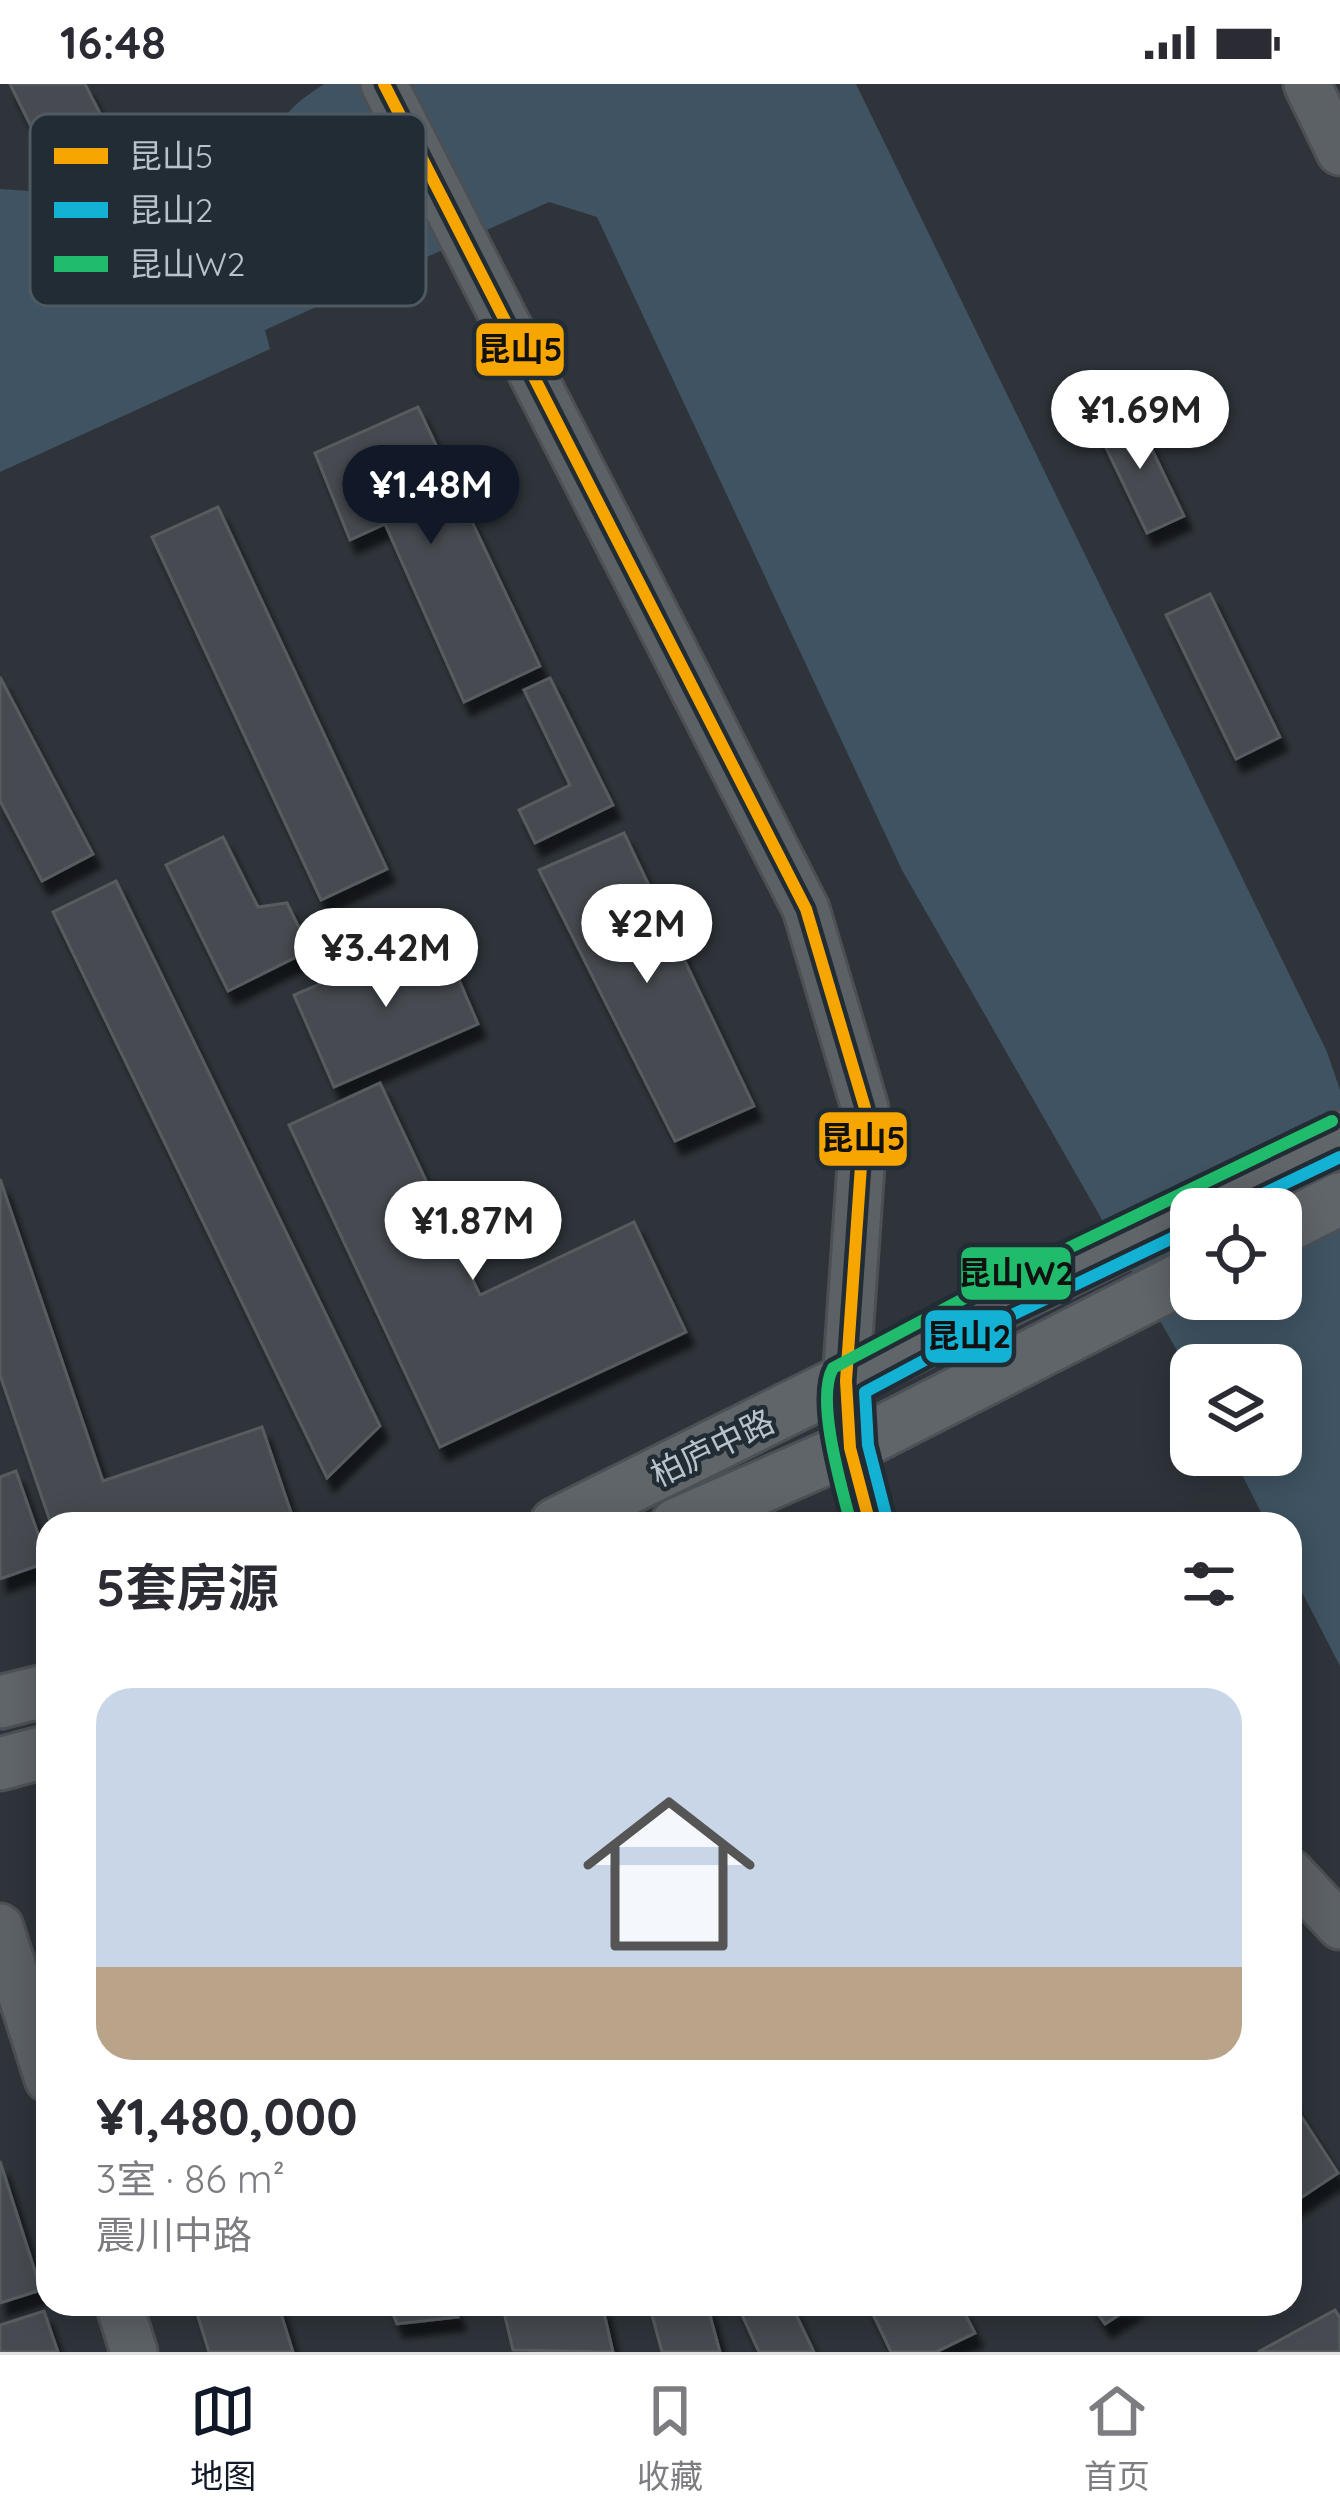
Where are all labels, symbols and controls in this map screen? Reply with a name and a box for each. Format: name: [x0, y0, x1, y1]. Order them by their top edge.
text: 16:48: [60, 14, 166, 70]
legend: [30, 114, 426, 306]
text: 昆山5: [129, 135, 213, 176]
text: 昆山2: [129, 189, 213, 230]
text: 昆山W2: [129, 243, 245, 284]
line badge: 昆山5: [474, 321, 566, 378]
text: 昆山5: [477, 328, 563, 369]
pin: ¥1.69M: [1042, 370, 1238, 472]
text: ¥1.69M: [1078, 384, 1202, 433]
pin: ¥1.48M: [333, 445, 529, 547]
text: ¥1.48M: [369, 459, 493, 508]
pin: ¥2M: [589, 884, 705, 986]
text: ¥2M: [608, 898, 686, 947]
pin: ¥3.42M: [288, 908, 484, 1010]
text: ¥3.42M: [321, 922, 451, 971]
line badge: 昆山5: [817, 1110, 909, 1168]
text: 昆山5: [820, 1117, 906, 1158]
pin: ¥1.87M: [375, 1181, 571, 1283]
map controls: [1170, 1188, 1302, 1476]
button: locate: [1170, 1188, 1302, 1320]
text: ¥1.87M: [412, 1195, 534, 1244]
line badge: 昆山W2: [959, 1245, 1073, 1302]
text: 昆山W2: [958, 1252, 1074, 1293]
line badge: 昆山2: [923, 1308, 1014, 1365]
text: 昆山2: [927, 1315, 1011, 1356]
button: layers: [1170, 1344, 1302, 1476]
street label: 柏庐中路: [644, 1400, 780, 1494]
icon: filters: [1176, 1551, 1242, 1617]
text: 5套房源: [96, 1555, 278, 1619]
icon: home: [561, 1766, 777, 1982]
text: ¥1,480,000: [96, 2084, 357, 2148]
text: 3室 · 86 m²: [96, 2154, 285, 2203]
text: 震川中路: [96, 2210, 252, 2259]
tab: 地图: [190, 2378, 256, 2498]
tab: 收藏: [637, 2378, 703, 2498]
tab: 首页: [1084, 2378, 1150, 2498]

